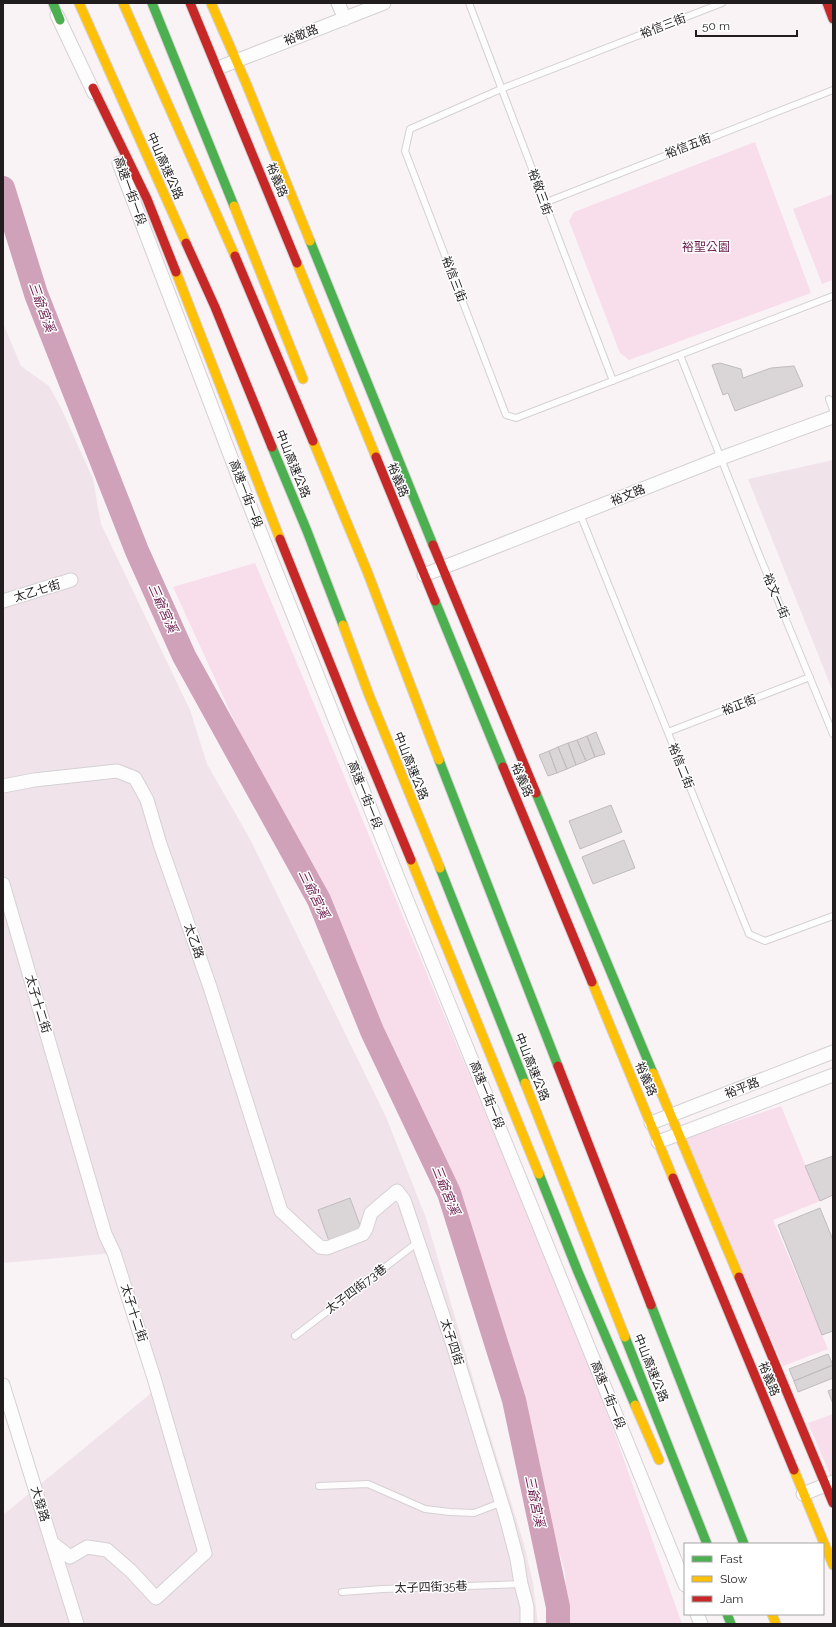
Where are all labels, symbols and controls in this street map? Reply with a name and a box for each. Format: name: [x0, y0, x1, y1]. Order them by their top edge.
street label: 裕信三街: [638, 11, 688, 41]
scale bar: [696, 12, 797, 38]
text: 50 m: [702, 19, 730, 33]
street label: 裕敬路: [282, 22, 320, 48]
street label: 中山高速公路: [144, 130, 186, 202]
street label: 裕信五街: [663, 131, 713, 161]
street label: 高速一街一段: [111, 155, 149, 227]
street label: 裕義路: [264, 161, 290, 199]
street label: 裕敬三街: [525, 167, 555, 217]
park label: 裕聖公園: [682, 240, 730, 254]
street label: 裕信三街: [439, 254, 469, 304]
water label: 三爺宮溪: [26, 280, 59, 336]
street label: 中山高速公路: [273, 428, 313, 500]
street label: 高速一街一段: [227, 458, 265, 530]
street label: 裕義路: [385, 461, 411, 499]
street label: 裕文路: [609, 482, 647, 508]
street label: 裕文一街: [760, 571, 792, 621]
street label: 太乙七街: [12, 577, 62, 605]
water label: 三爺宮溪: [146, 581, 181, 637]
street label: 裕正街: [720, 692, 758, 718]
street label: 中山高速公路: [391, 730, 431, 802]
street label: 裕信二街: [666, 741, 696, 791]
street label: 高速一街一段: [345, 759, 385, 831]
street label: 裕義路: [509, 761, 535, 799]
water label: 三爺宮溪: [296, 867, 333, 922]
street label: 太乙路: [182, 922, 206, 960]
street label: 太子十二街: [23, 973, 53, 1035]
street label: 中山高速公路: [512, 1031, 552, 1103]
street label: 高速一街一段: [467, 1059, 507, 1131]
street label: 裕義路: [633, 1060, 659, 1098]
street label: 裕平路: [723, 1075, 761, 1101]
water label: 三爺宮溪: [429, 1163, 463, 1219]
street label: 太子四街73巷: [323, 1261, 389, 1317]
street label: 太子十二街: [118, 1282, 150, 1344]
street label: 太子四街: [438, 1317, 466, 1367]
street label: 中山高速公路: [631, 1332, 671, 1404]
street label: 高速一街一段: [588, 1359, 628, 1431]
street label: 裕義路: [756, 1360, 782, 1398]
water label: 三爺宮溪: [522, 1474, 548, 1530]
street label: 大發路: [28, 1485, 52, 1523]
legend: [684, 1543, 824, 1615]
text: Fast: [720, 1552, 743, 1566]
text: Slow: [720, 1572, 747, 1586]
street label: 太子四街35巷: [394, 1579, 468, 1595]
text: Jam: [720, 1592, 743, 1606]

